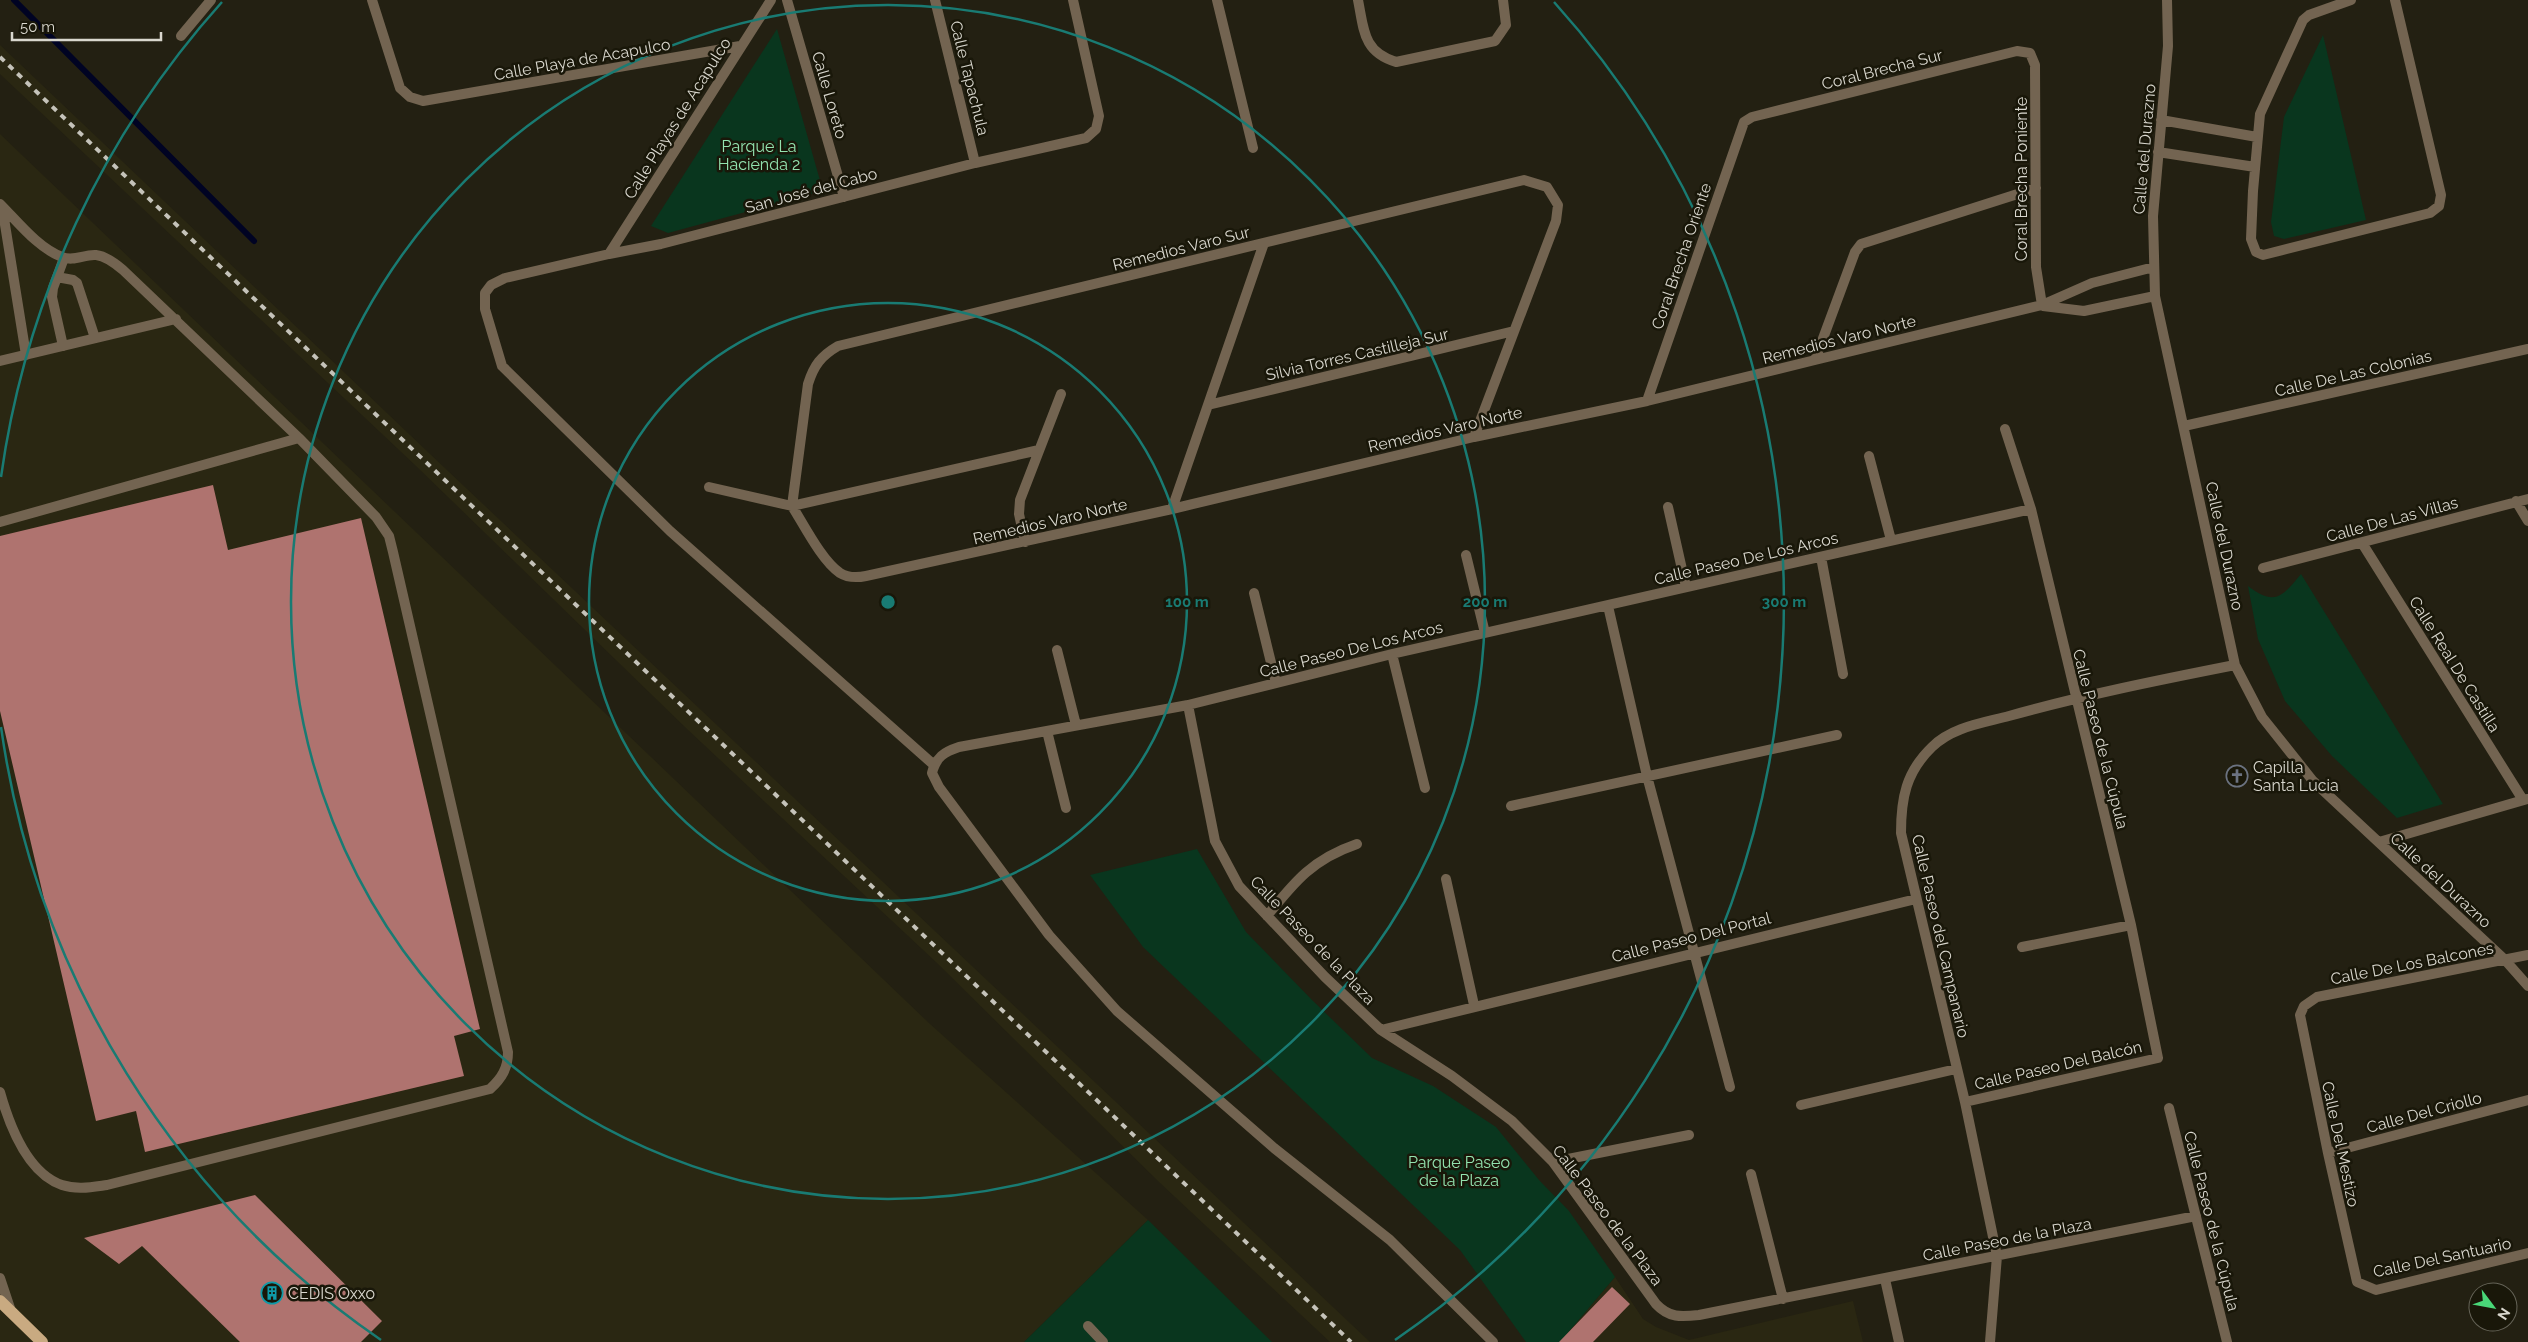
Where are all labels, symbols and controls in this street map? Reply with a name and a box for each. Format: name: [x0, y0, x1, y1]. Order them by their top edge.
scale bar: [12, 10, 161, 42]
text: 50 m: [20, 18, 55, 36]
street label: Calle Tapachula: [946, 19, 993, 137]
street label: Calle Playas de Acapulco: [620, 34, 735, 202]
street label: Calle Playa de Acapulco: [492, 35, 672, 84]
street label: Coral Brecha Sur: [1820, 45, 1945, 94]
street label: Calle Loreto: [808, 49, 851, 141]
street label: Calle del Durazno: [2129, 83, 2160, 215]
street label: Coral Brecha Poniente: [2012, 97, 2031, 261]
park label: Parque La Hacienda 2: [718, 137, 800, 174]
street label: San José del Cabo: [743, 164, 879, 217]
street label: Coral Brecha Oriente: [1648, 181, 1715, 332]
street label: Remedios Varo Sur: [1111, 222, 1252, 275]
street label: Remedios Varo Norte: [1760, 311, 1918, 368]
street label: Silvia Torres Castilleja Sur: [1264, 324, 1451, 385]
street label: Calle De Las Colonias: [2273, 346, 2434, 401]
street label: Remedios Varo Norte: [1366, 403, 1524, 456]
street label: Calle del Durazno: [2202, 480, 2247, 612]
street label: Calle De Las Villas: [2324, 493, 2460, 546]
street label: Remedios Varo Norte: [971, 495, 1129, 548]
street label: Calle Paseo De Los Arcos: [1652, 528, 1840, 589]
centre of rings: [879, 593, 897, 611]
text: 100 m: [1165, 593, 1209, 611]
text: 200 m: [1463, 593, 1507, 611]
text: 300 m: [1762, 593, 1806, 611]
street label: Calle Real De Castilla: [2405, 593, 2504, 736]
street label: Calle Paseo De Los Arcos: [1258, 617, 1445, 681]
street label: Calle Paseo de la Cúpula: [2069, 647, 2132, 831]
place label: Capilla Santa Lucia: [2253, 758, 2339, 795]
church icon: Capilla Santa Lucia: [2225, 764, 2249, 788]
street label: Calle del Durazno: [2386, 829, 2495, 932]
street label: Calle Paseo del Campanario: [1908, 833, 1973, 1040]
street label: Calle Paseo de la Plaza: [1246, 872, 1379, 1009]
street label: Calle Paseo Del Portal: [1610, 908, 1773, 966]
street label: Calle De Los Balcones: [2329, 938, 2495, 989]
street label: Calle Paseo Del Balcón: [1973, 1037, 2144, 1094]
street label: Calle Del Mestizo: [2318, 1080, 2363, 1209]
street label: Calle Del Criollo: [2364, 1088, 2484, 1137]
street label: Calle Paseo de la Cúpula: [2180, 1129, 2243, 1313]
street label: Calle Paseo de la Plaza: [1548, 1141, 1667, 1289]
park label: Parque Paseo de la Plaza: [1408, 1153, 1510, 1190]
street label: Calle Paseo de la Plaza: [1921, 1214, 2093, 1265]
street label: Calle Del Santuario: [2371, 1234, 2513, 1281]
building icon: CEDIS Oxxo: [260, 1281, 284, 1305]
north arrow: [2468, 1282, 2518, 1332]
place label: CEDIS Oxxo: [288, 1284, 375, 1303]
text: N: [2494, 1305, 2514, 1323]

